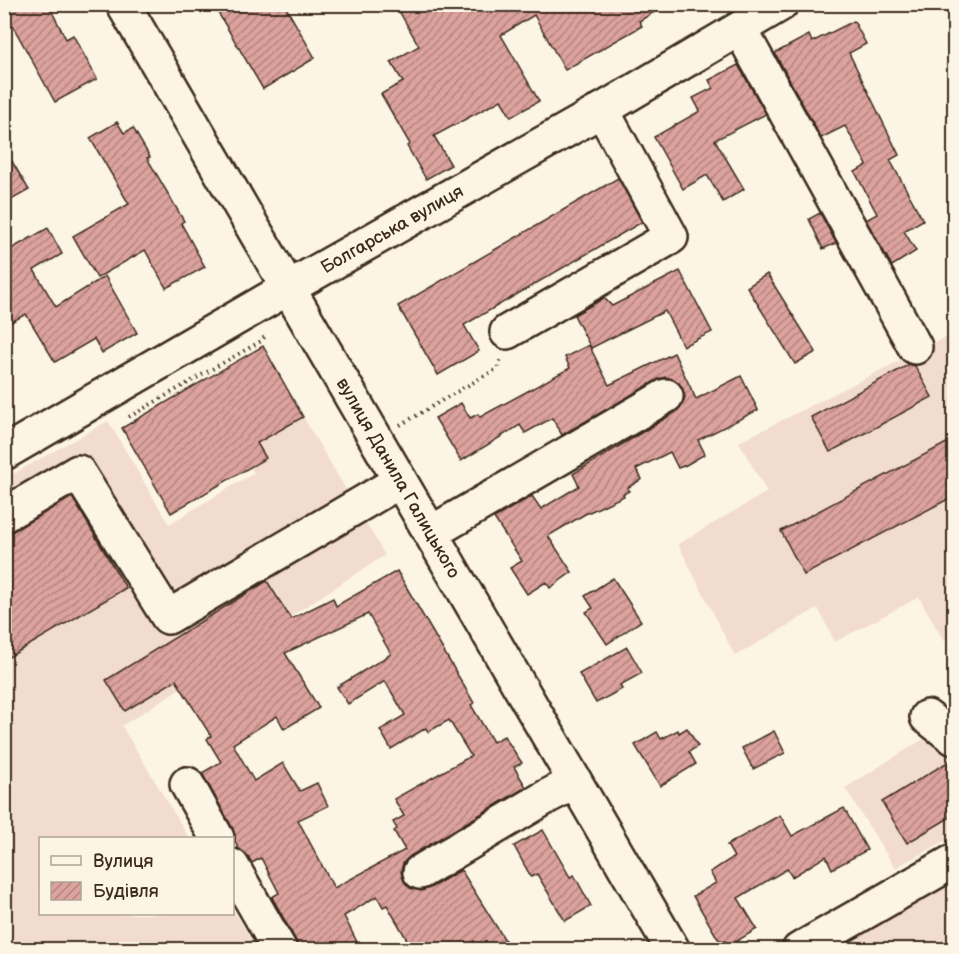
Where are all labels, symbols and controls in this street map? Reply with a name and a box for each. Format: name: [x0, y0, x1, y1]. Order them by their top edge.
street label: Болгарська вулиця: [317, 180, 467, 278]
street label: вулиця Данила Галицького: [332, 374, 465, 582]
legend: [39, 837, 234, 915]
text: Вулиця: [93, 851, 154, 872]
text: Будівля: [93, 881, 159, 902]

